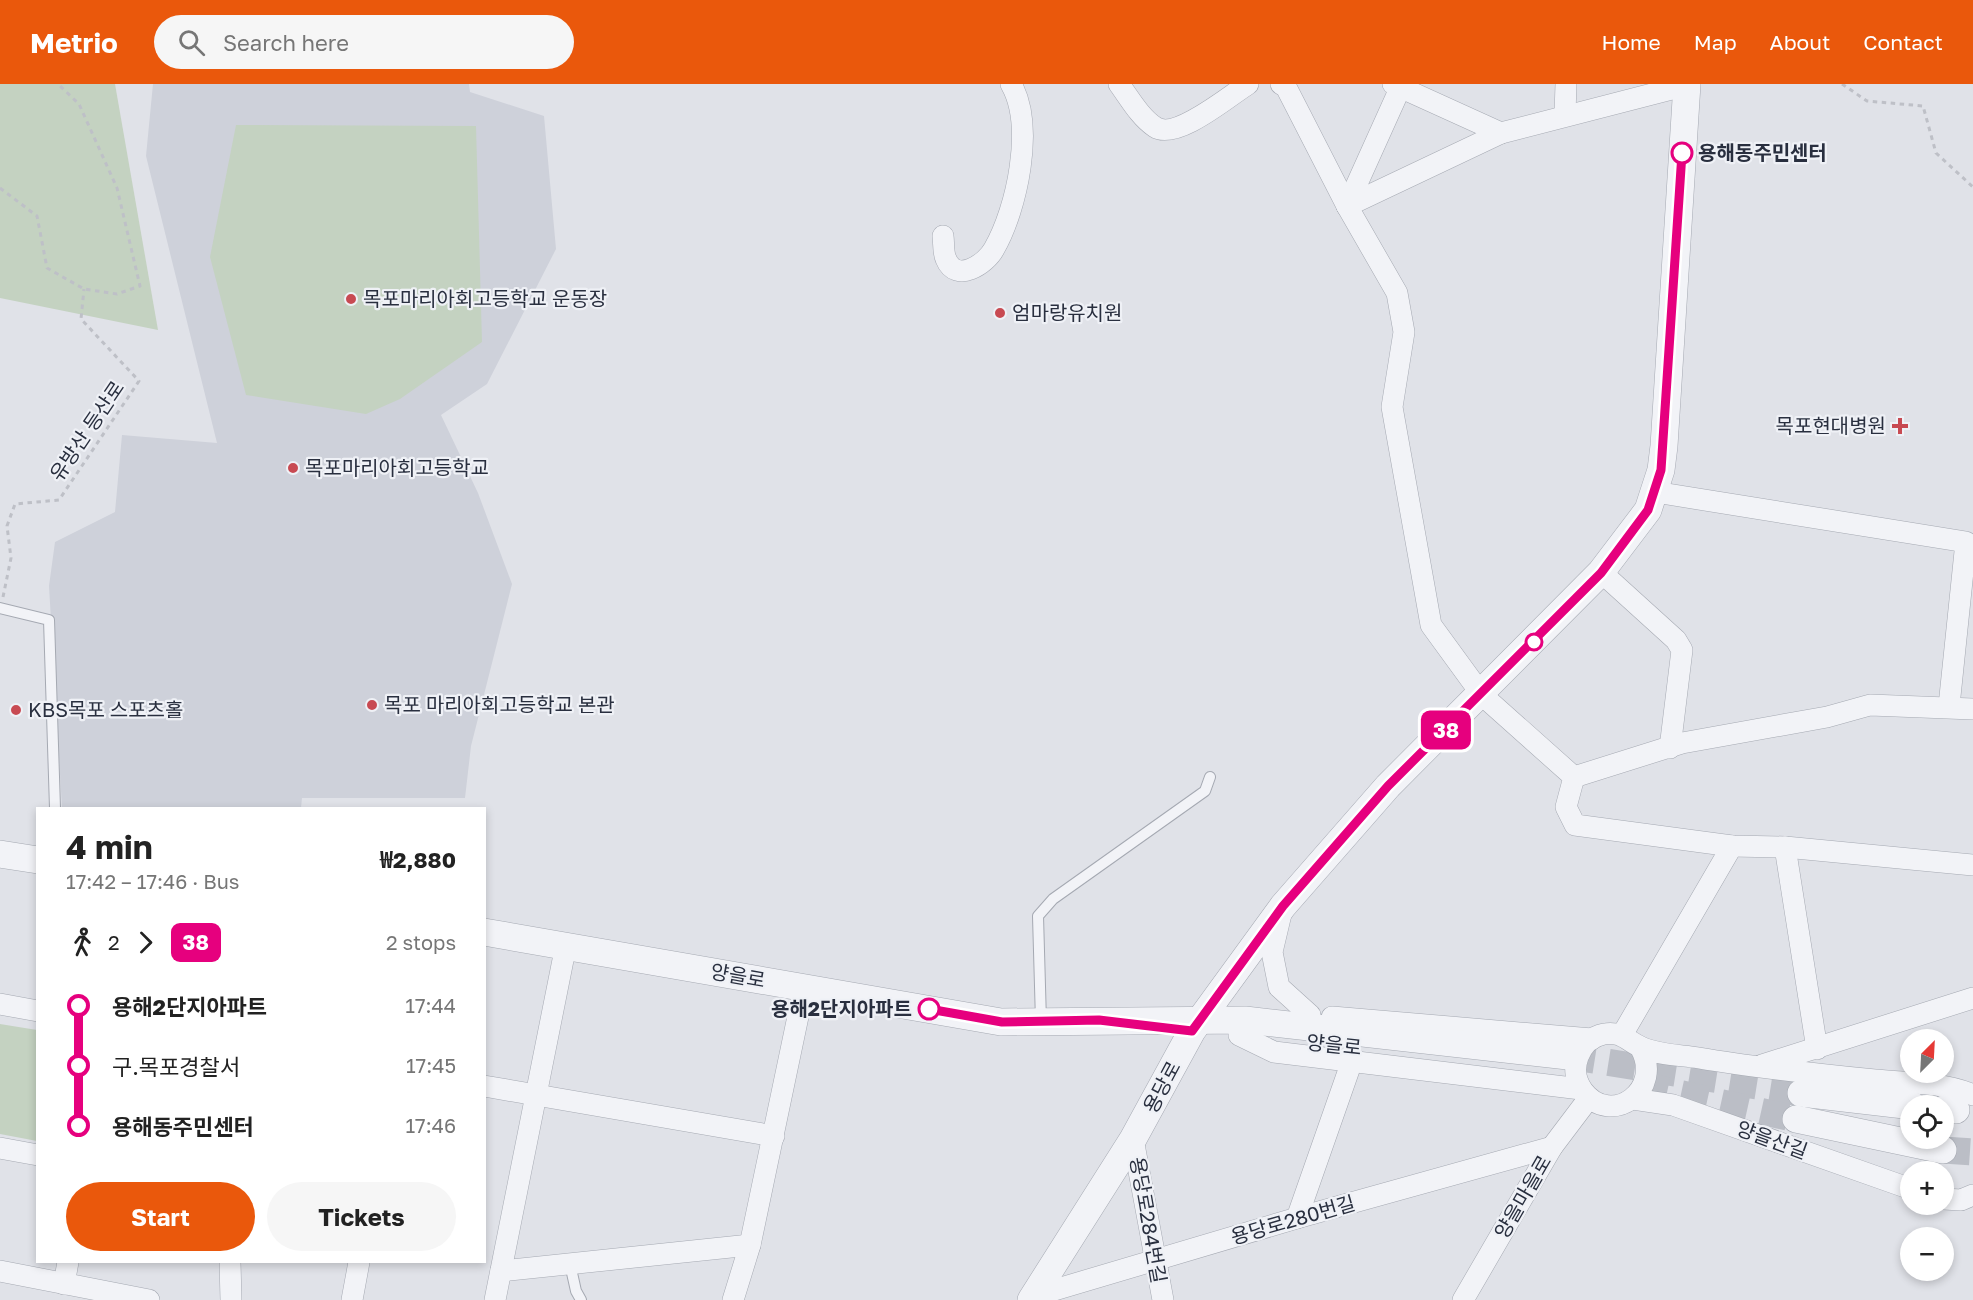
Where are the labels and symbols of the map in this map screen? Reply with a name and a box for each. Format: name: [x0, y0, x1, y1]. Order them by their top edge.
place label: 용해동주민센터: [1698, 140, 1827, 164]
marker: 용해동주민센터: [1671, 142, 1693, 164]
place label: 목포마리아회고등학교 운동장: [363, 286, 607, 310]
marker: 목포마리아회고등학교 운동장: [344, 292, 358, 306]
place label: 엄마랑유치원: [1012, 300, 1122, 324]
marker: 엄마랑유치원: [993, 306, 1007, 320]
street label: 유방산 등산로: [44, 376, 128, 485]
place label: 목포현대병원: [1776, 413, 1886, 437]
marker: 목포현대병원: [1891, 417, 1909, 435]
place label: 목포마리아회고등학교: [305, 455, 489, 479]
marker: 목포마리아회고등학교: [286, 461, 300, 475]
unlabelled marker: [1525, 633, 1543, 651]
place label: 목포 마리아회고등학교 본관: [384, 692, 615, 716]
place label: KBS목포 스포츠홀: [28, 697, 183, 721]
marker: 목포 마리아회고등학교 본관: [365, 698, 379, 712]
marker: KBS목포 스포츠홀: [9, 703, 23, 717]
line badge: 38: [1419, 710, 1473, 750]
street label: 양을로: [709, 958, 767, 992]
place label: 용해2단지아파트: [771, 996, 912, 1020]
marker: 용해2단지아파트: [918, 998, 940, 1020]
street label: 양을로: [1305, 1029, 1363, 1059]
north arrow: [1900, 1029, 1954, 1083]
street label: 용당로: [1138, 1057, 1185, 1117]
street label: 양을산길: [1734, 1115, 1811, 1163]
street label: 양을마을로: [1489, 1151, 1556, 1242]
street label: 용당로284번길: [1126, 1155, 1172, 1285]
street label: 용당로280번길: [1228, 1190, 1358, 1248]

